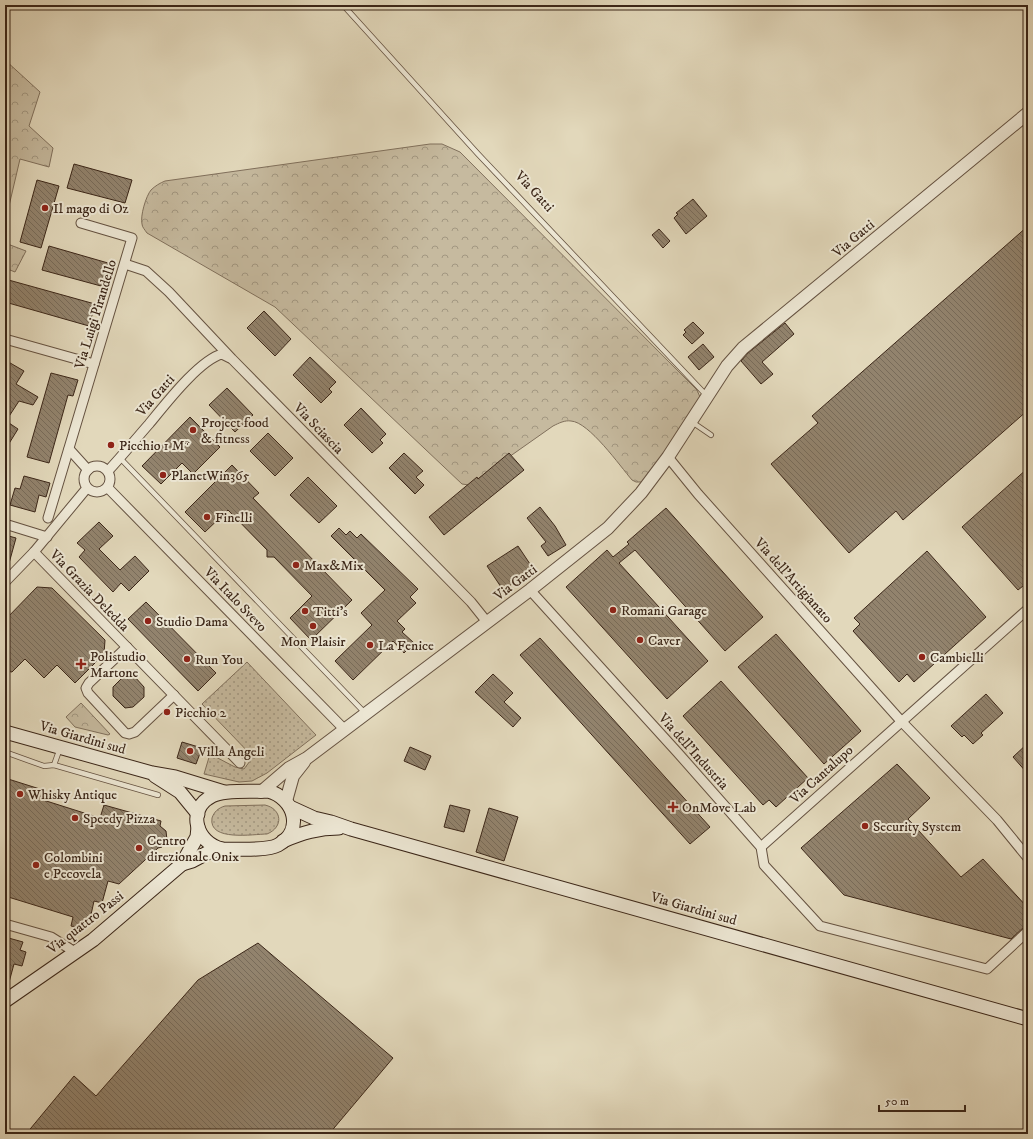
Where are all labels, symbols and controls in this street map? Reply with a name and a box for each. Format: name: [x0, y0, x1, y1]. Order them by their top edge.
street label: Via Gatti: [510, 167, 558, 216]
place label: Il mago di Oz: [53, 200, 129, 218]
marker: Il mago di Oz: [40, 203, 50, 213]
street label: Via Gatti: [828, 216, 879, 262]
street label: Via Luigi Pirandello: [70, 257, 121, 372]
street label: Via Gatti: [132, 371, 179, 421]
street label: Via Sciascia: [289, 399, 347, 458]
place label: Project food & fitness: [201, 414, 269, 448]
marker: Project food & fitness: [188, 425, 198, 435]
place label: Picchio 1 M*: [119, 437, 190, 455]
marker: Picchio 1 M*: [106, 440, 116, 450]
place label: PlanetWin365: [171, 467, 250, 485]
marker: PlanetWin365: [158, 470, 168, 480]
place label: Finelli: [215, 509, 253, 527]
marker: Finelli: [202, 512, 212, 522]
street label: Via dell'Artigianato: [750, 533, 836, 627]
street label: Via Grazia Deledda: [45, 545, 133, 635]
place label: Max&Mix: [304, 557, 364, 575]
marker: Max&Mix: [291, 560, 301, 570]
street label: Via Gatti: [490, 560, 541, 606]
street label: Via Italo Svevo: [199, 563, 271, 636]
place label: Romani Garage: [621, 602, 707, 620]
place label: Titti's: [313, 603, 348, 621]
marker: Romani Garage: [608, 605, 618, 615]
marker: Titti's: [300, 606, 310, 616]
place label: Studio Dama: [156, 613, 228, 631]
marker: Studio Dama: [143, 616, 153, 626]
marker: Mon Plaisir: [308, 621, 318, 631]
place label: Caver: [648, 632, 681, 650]
place label: Mon Plaisir: [280, 633, 346, 651]
marker: Caver: [635, 635, 645, 645]
place label: La Fenice: [378, 637, 434, 655]
marker: La Fenice: [365, 640, 375, 650]
place label: Polistudio Martone: [90, 648, 146, 682]
place label: Cambielli: [930, 649, 984, 667]
place label: Run You: [195, 651, 243, 669]
marker: Cambielli: [917, 652, 927, 662]
marker: Run You: [182, 654, 192, 664]
marker: Polistudio Martone: [75, 658, 87, 670]
place label: Picchio 2: [175, 704, 227, 722]
marker: Picchio 2: [162, 707, 172, 717]
street label: Via dell'Industria: [654, 709, 732, 794]
street label: Via Giardini sud: [37, 717, 128, 759]
street label: Via Cantalupo: [786, 741, 857, 809]
place label: Villa Angeli: [197, 743, 265, 761]
marker: Villa Angeli: [185, 746, 195, 756]
place label: Whisky Antique: [27, 786, 117, 804]
marker: Whisky Antique: [15, 789, 25, 799]
place label: OnMove Lab: [682, 799, 757, 817]
marker: OnMove Lab: [667, 801, 679, 813]
place label: Speedy Pizza: [83, 810, 155, 828]
marker: Speedy Pizza: [70, 813, 80, 823]
place label: Security System: [873, 818, 962, 836]
marker: Security System: [860, 821, 870, 831]
place label: Centro direzionale Onix: [147, 832, 239, 866]
marker: Centro direzionale Onix: [134, 843, 144, 853]
place label: Colombini e Pecovela: [44, 849, 103, 883]
marker: Colombini e Pecovela: [31, 860, 41, 870]
street label: Via quattro Passi: [43, 887, 128, 959]
street label: Via Giardini sud: [648, 888, 739, 930]
scale bar: [879, 1087, 965, 1113]
text: 50 m: [885, 1094, 909, 1109]

